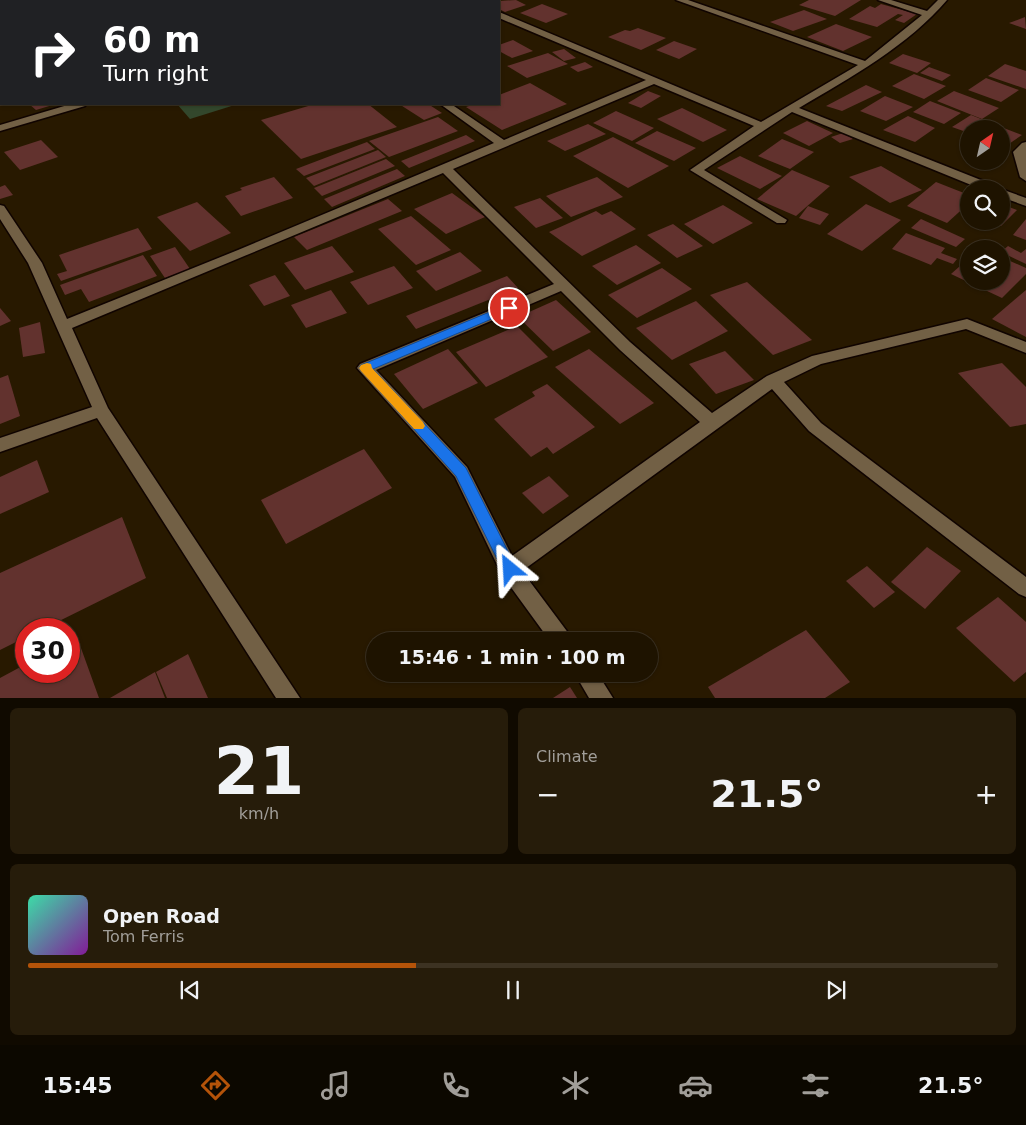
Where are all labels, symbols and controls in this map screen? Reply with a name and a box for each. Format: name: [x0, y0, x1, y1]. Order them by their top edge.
icon: right: [20, 20, 85, 85]
text: 60 m: [103, 20, 200, 60]
text: Turn right: [103, 61, 208, 86]
north arrow: [960, 120, 1010, 170]
map controls: [960, 120, 1010, 290]
button: search: [960, 180, 1010, 230]
button: layers: [960, 240, 1010, 290]
pin: [488, 287, 530, 329]
icon: arrive: [495, 294, 523, 322]
position arrow: [483, 542, 535, 594]
speed limit sign: 30: [15, 618, 80, 683]
text: 15:46 · 1 min · 100 m: [398, 646, 626, 668]
text: 21: [214, 734, 304, 809]
text: Climate: [536, 747, 598, 766]
text: 21.5°: [711, 772, 823, 816]
text: −: [536, 778, 559, 811]
text: +: [975, 778, 998, 811]
text: km/h: [239, 804, 279, 823]
text: Open Road: [103, 905, 220, 927]
text: Tom Ferris: [103, 927, 184, 946]
icon: previous: [176, 976, 204, 1004]
icon: pause: [499, 976, 527, 1004]
icon: next: [822, 976, 850, 1004]
icon: directions: [198, 1068, 233, 1103]
icon: music: [318, 1068, 353, 1103]
icon: phone: [438, 1068, 473, 1103]
icon: climate: [558, 1068, 593, 1103]
icon: car: [678, 1068, 713, 1103]
icon: filters: [798, 1068, 833, 1103]
text: 15:45: [43, 1073, 113, 1098]
text: 21.5°: [918, 1073, 983, 1098]

